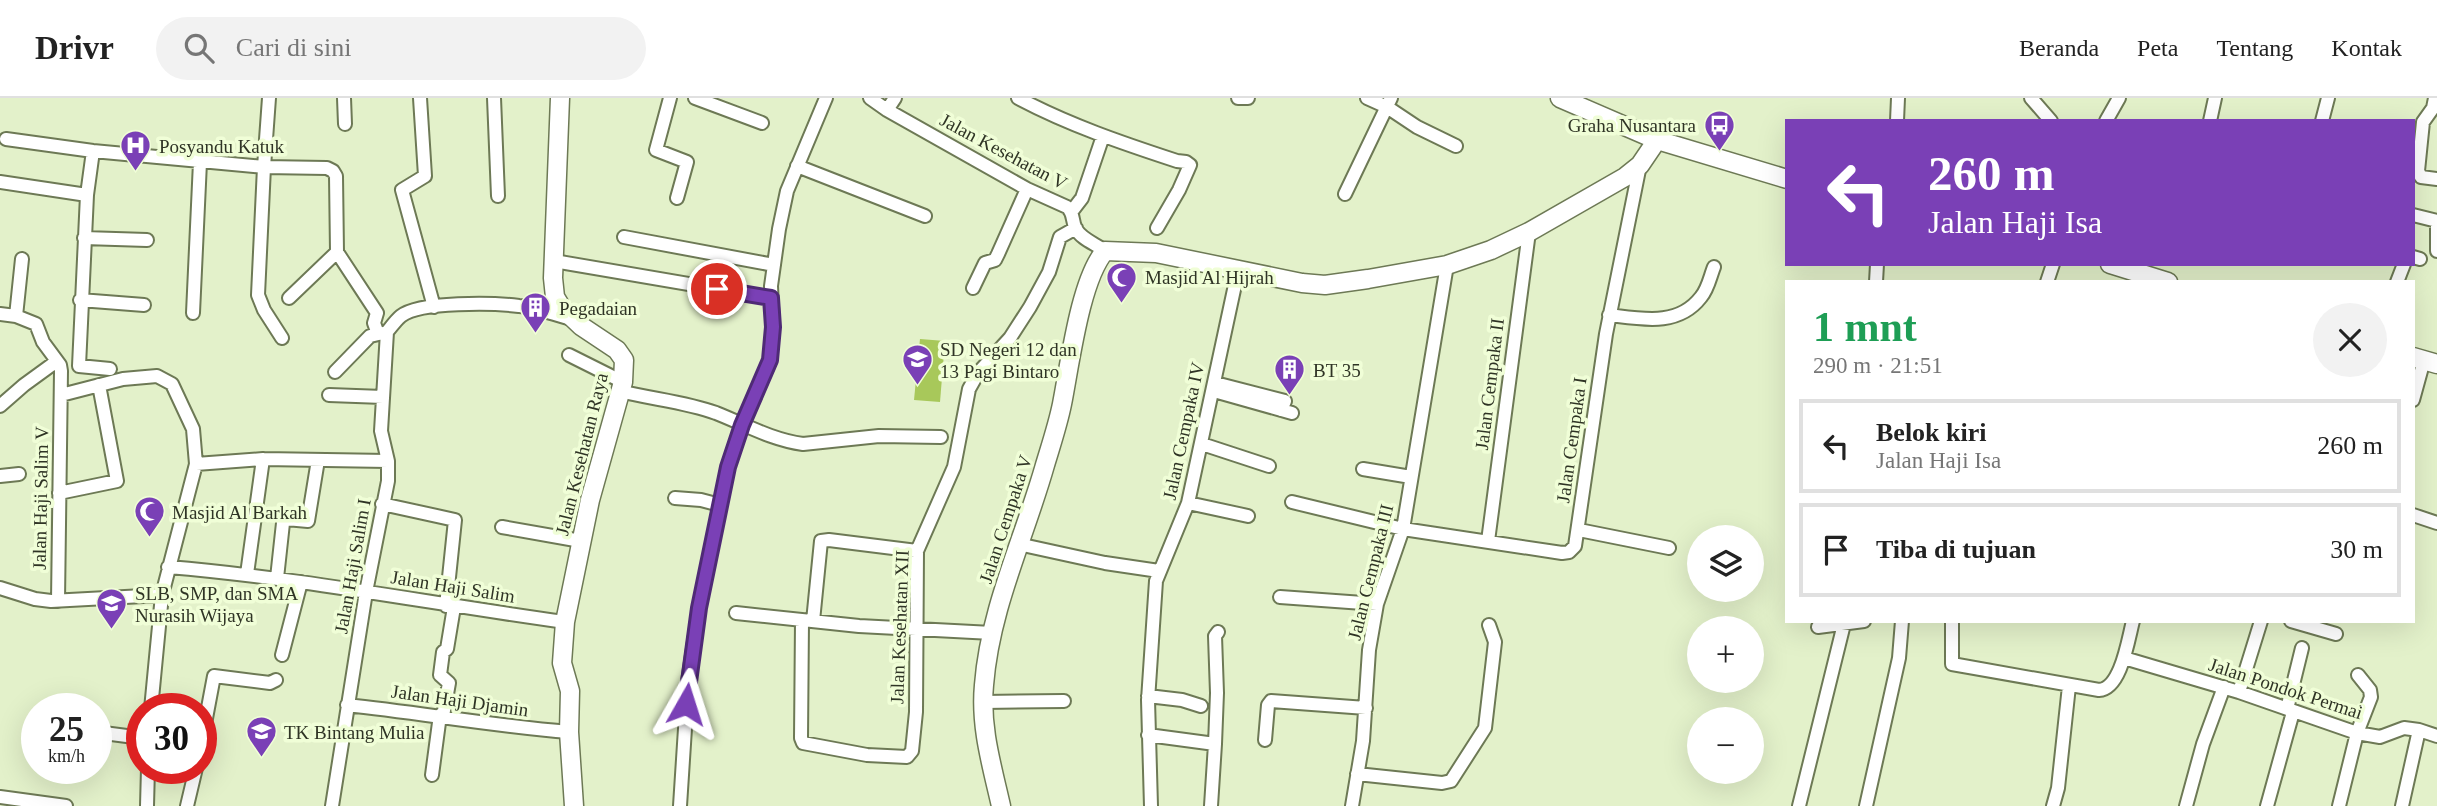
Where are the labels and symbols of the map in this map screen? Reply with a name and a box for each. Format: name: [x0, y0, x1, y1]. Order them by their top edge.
bus stop icon: Graha Nusantara: [1702, 108, 1736, 152]
street label: Jalan Kesehatan V: [937, 109, 1071, 194]
place label: Graha Nusantara: [1568, 115, 1697, 136]
hospital icon: Posyandu Katuk: [119, 129, 153, 173]
place label: Posyandu Katuk: [159, 136, 285, 157]
pin: [687, 259, 747, 319]
mosque icon: Masjid Al Hijrah: [1105, 260, 1139, 304]
place label: Masjid Al Hijrah: [1145, 267, 1274, 288]
building icon: Pegadaian: [519, 291, 553, 335]
place label: Pegadaian: [559, 298, 638, 319]
street label: Jalan Cempaka II: [1471, 317, 1508, 451]
place label: SD Negeri 12 dan 13 Pagi Bintaro: [940, 339, 1077, 382]
school or university icon: SD Negeri 12 dan 13 Pagi Bintaro: [900, 343, 934, 387]
building icon: BT 35: [1273, 353, 1307, 397]
street label: Jalan Cempaka IV: [1159, 360, 1208, 502]
place label: BT 35: [1313, 360, 1361, 381]
street label: Jalan Kesehatan Raya: [551, 370, 612, 538]
street label: Jalan Cempaka I: [1552, 376, 1591, 504]
street label: Jalan Haji Salim V: [29, 426, 52, 570]
street label: Jalan Cempaka V: [975, 452, 1036, 586]
mosque icon: Masjid Al Barkah: [132, 495, 166, 539]
street label: Jalan Haji Salim I: [330, 497, 375, 635]
place label: Masjid Al Barkah: [172, 502, 308, 523]
street label: Jalan Cempaka III: [1343, 502, 1398, 642]
street label: Jalan Kesehatan XII: [886, 550, 913, 704]
street label: Jalan Haji Salim: [389, 566, 517, 607]
place label: SLB, SMP, dan SMA Nurasih Wijaya: [135, 583, 298, 626]
school or university icon: SLB, SMP, dan SMA Nurasih Wijaya: [95, 587, 129, 631]
street label: Jalan Pondok Permai: [2206, 654, 2365, 723]
position arrow: [649, 667, 723, 741]
street label: Jalan Haji Djamin: [390, 680, 530, 721]
speed limit sign: 30: [126, 693, 217, 784]
school or university icon: TK Bintang Mulia: [244, 715, 278, 759]
place label: TK Bintang Mulia: [284, 722, 425, 743]

